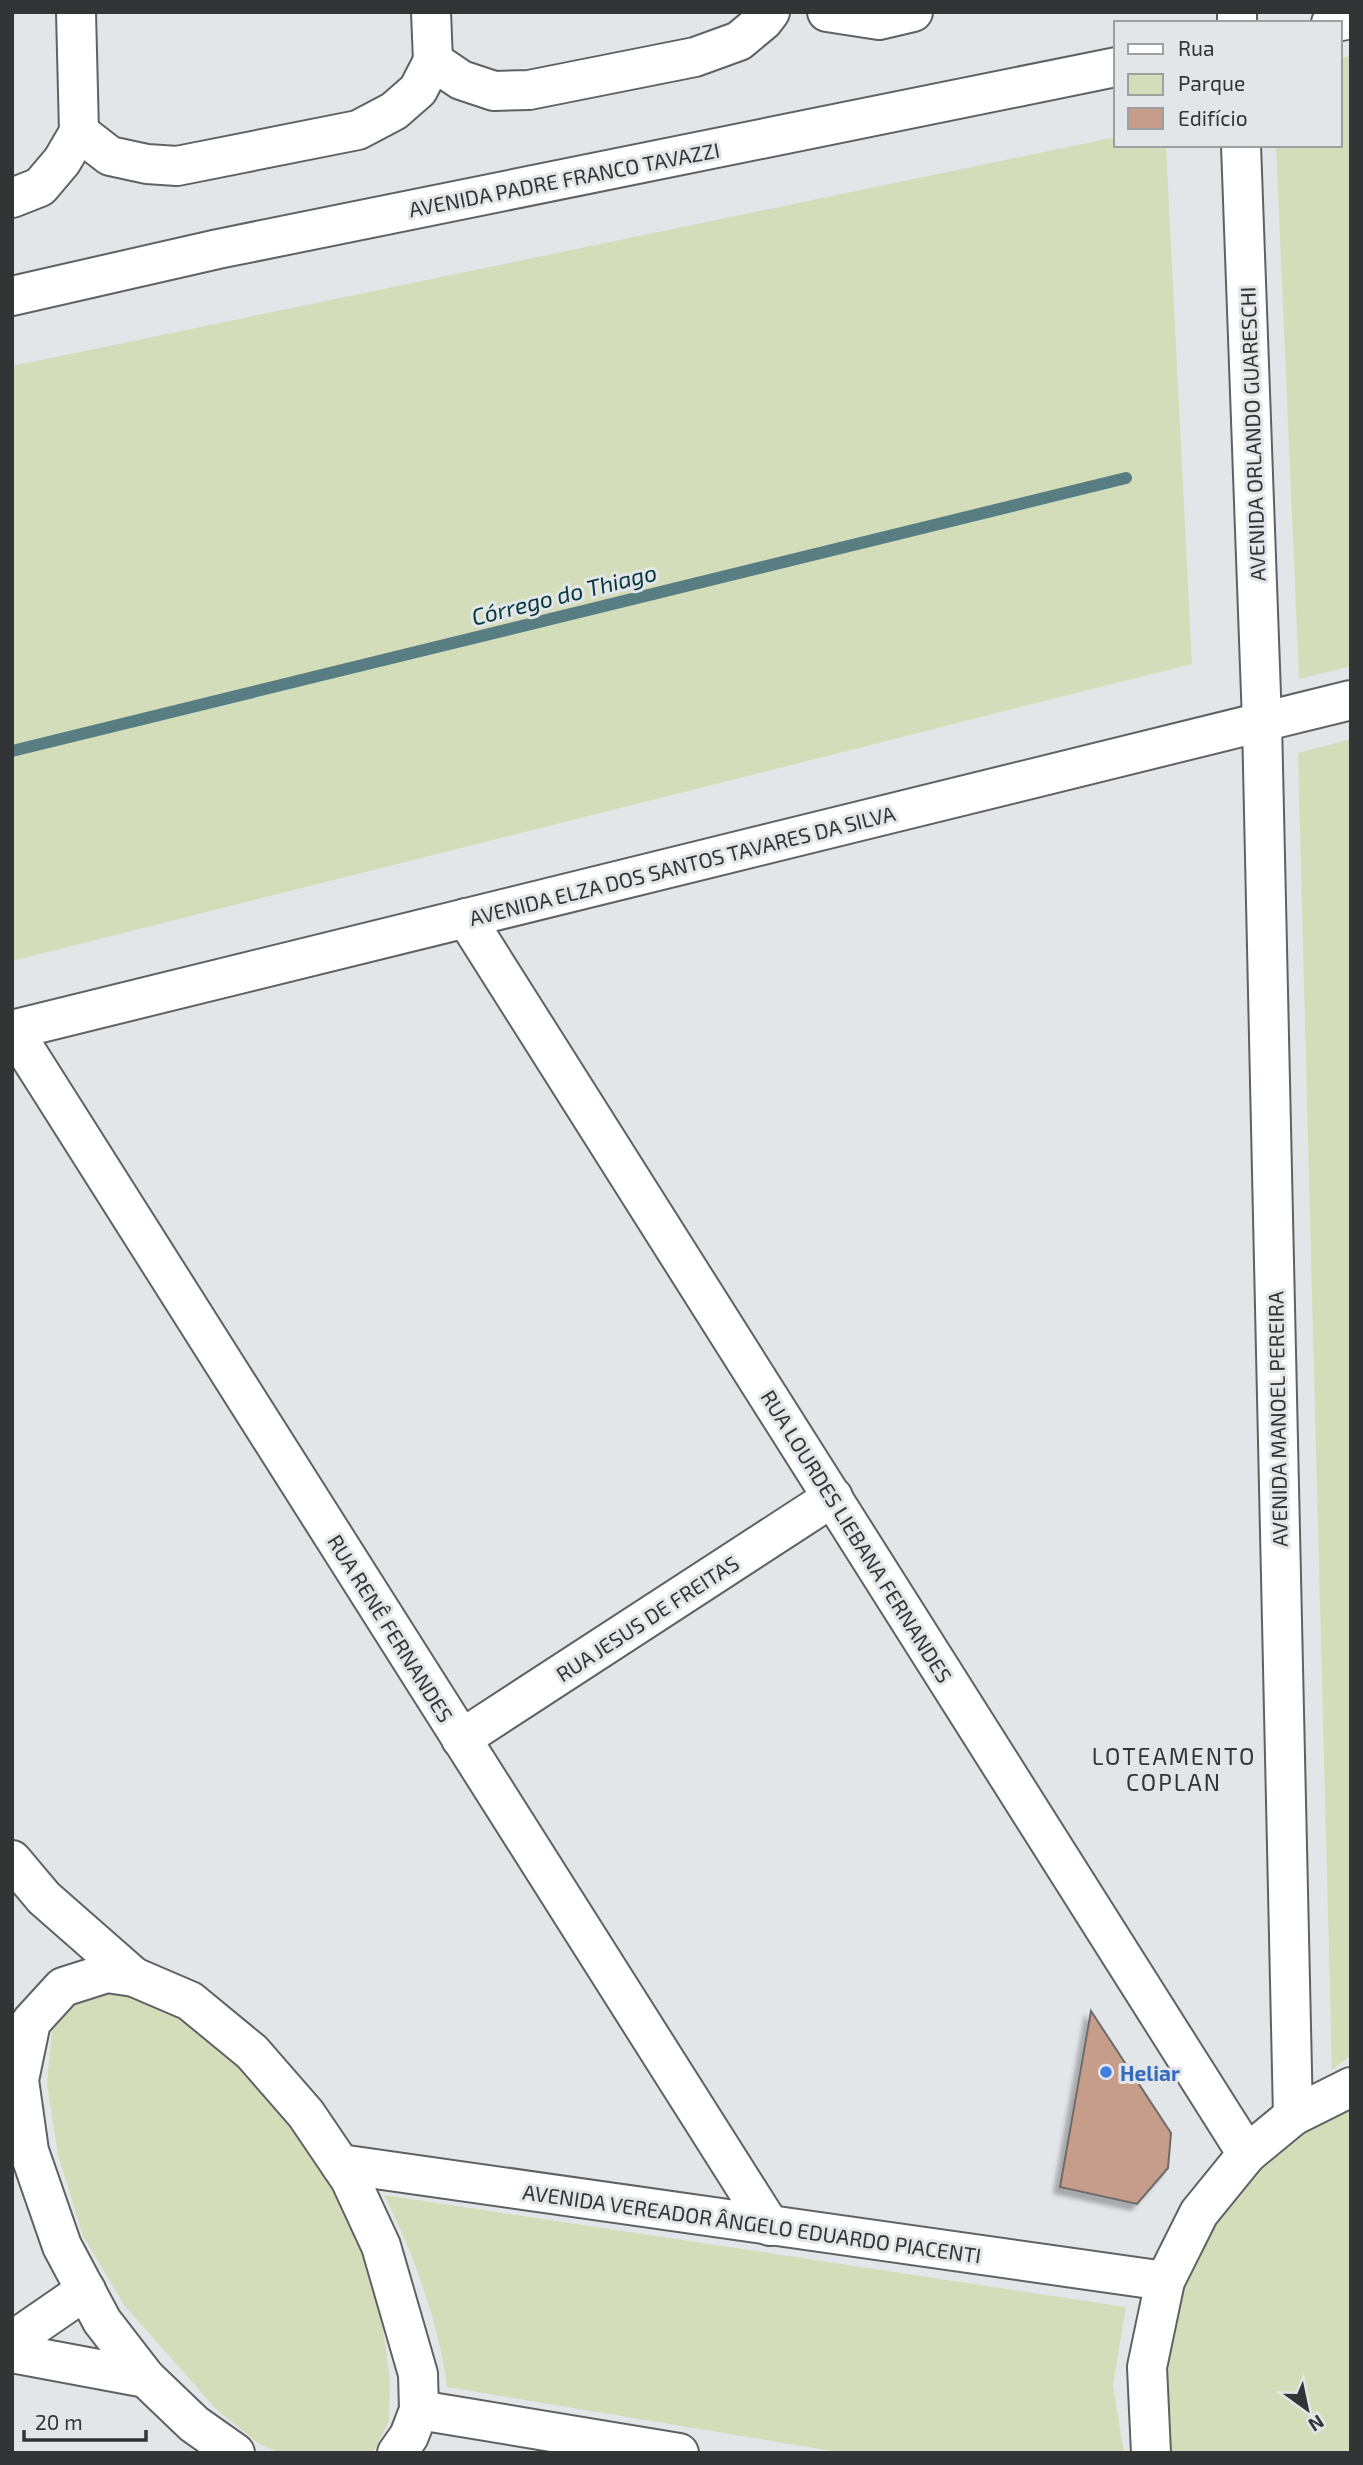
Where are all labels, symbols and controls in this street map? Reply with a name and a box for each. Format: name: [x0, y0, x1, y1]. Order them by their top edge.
legend: [1114, 21, 1342, 147]
text: Rua: [1178, 35, 1214, 60]
text: Parque: [1178, 70, 1245, 95]
text: Edifício: [1178, 105, 1248, 130]
street label: AVENIDA PADRE FRANCO TAVAZZI: [406, 137, 722, 221]
street label: AVENIDA ORLANDO GUARESCHI: [1234, 286, 1270, 582]
water label: Córrego do Thiago: [469, 557, 659, 631]
street label: AVENIDA ELZA DOS SANTOS TAVARES DA SILVA: [466, 800, 898, 930]
street label: AVENIDA MANOEL PEREIRA: [1262, 1291, 1292, 1547]
street label: RUA LOURDES LIEBANA FERNANDES: [756, 1385, 958, 1687]
street label: RUA RENÊ FERNANDES: [323, 1530, 459, 1726]
street label: RUA JESUS DE FREITAS: [551, 1550, 743, 1686]
district label: LOTEAMENTO COPLAN: [1092, 1742, 1256, 1796]
place label: Heliar: [1120, 2060, 1180, 2085]
marker: Heliar: [1098, 2064, 1114, 2080]
street label: AVENIDA VEREADOR ÂNGELO EDUARDO PIACENTI: [521, 2178, 983, 2268]
north arrow: [1272, 2374, 1342, 2444]
scale bar: [24, 2398, 147, 2442]
text: 20 m: [35, 2409, 83, 2434]
text: N: [1305, 2410, 1329, 2437]

